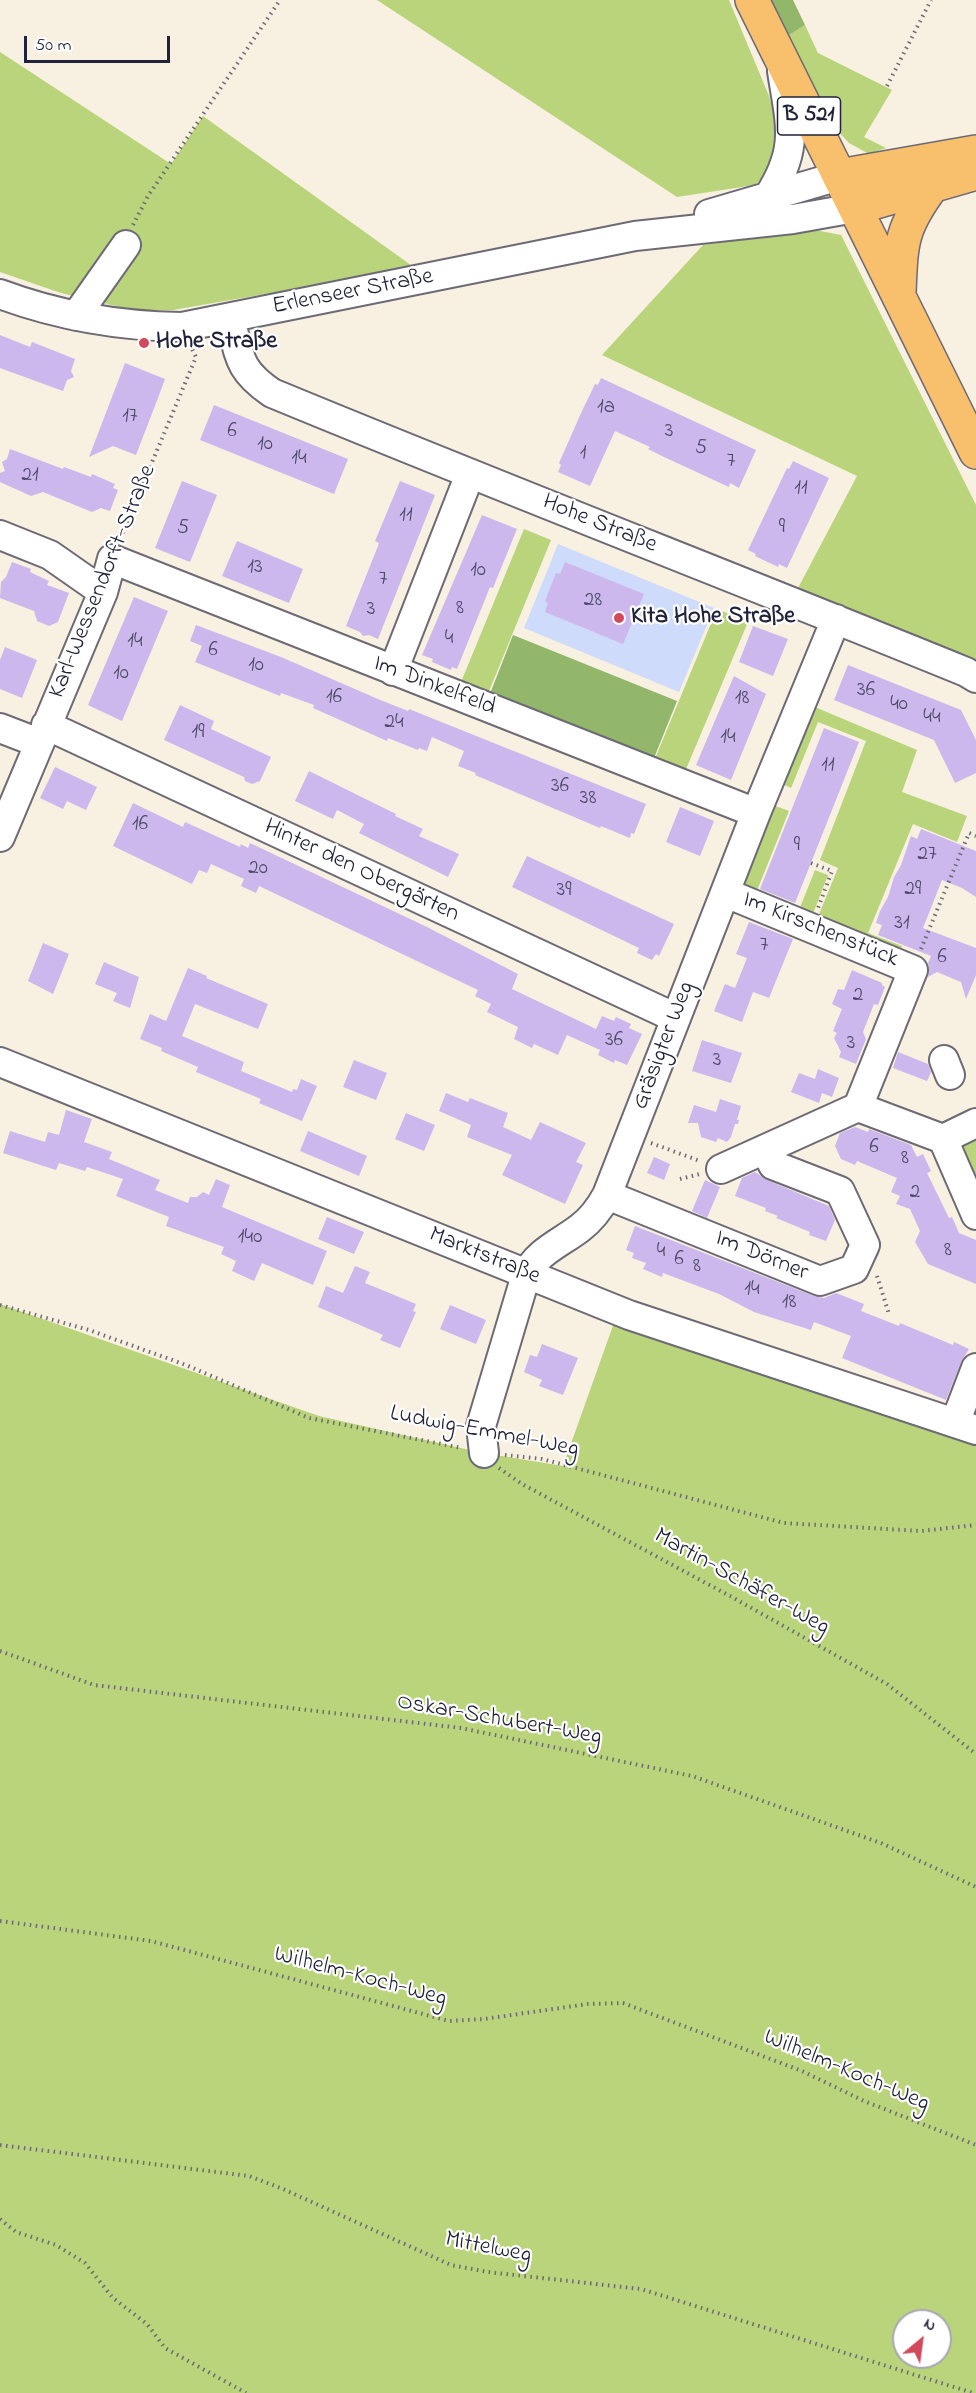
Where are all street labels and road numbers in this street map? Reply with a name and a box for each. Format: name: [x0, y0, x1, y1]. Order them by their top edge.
road number: B 521: [778, 97, 840, 135]
street label: Erlenseer Straße: [270, 263, 436, 323]
street label: Karl-Wessendorft-Straße: [44, 461, 164, 703]
street label: Hohe Straße: [537, 489, 661, 561]
street label: Im Dinkelfeld: [369, 650, 499, 724]
street label: Hinter den Obergärten: [259, 814, 463, 930]
street label: Im Kirschenstück: [738, 887, 902, 975]
street label: Gräsigter Weg: [627, 978, 703, 1114]
street label: Marktstraße: [424, 1222, 544, 1292]
street label: Im Dörner: [710, 1225, 812, 1289]
street label: Ludwig-Emmel-Weg: [387, 1401, 581, 1465]
street label: Martin-Schäfer-Weg: [648, 1523, 834, 1643]
street label: Oskar-Schubert-Weg: [395, 1689, 603, 1753]
street label: Wilhelm-Koch-Weg: [271, 1941, 449, 2015]
street label: Wilhelm-Koch-Weg: [759, 2024, 933, 2120]
street label: Mittelweg: [443, 2227, 533, 2271]

